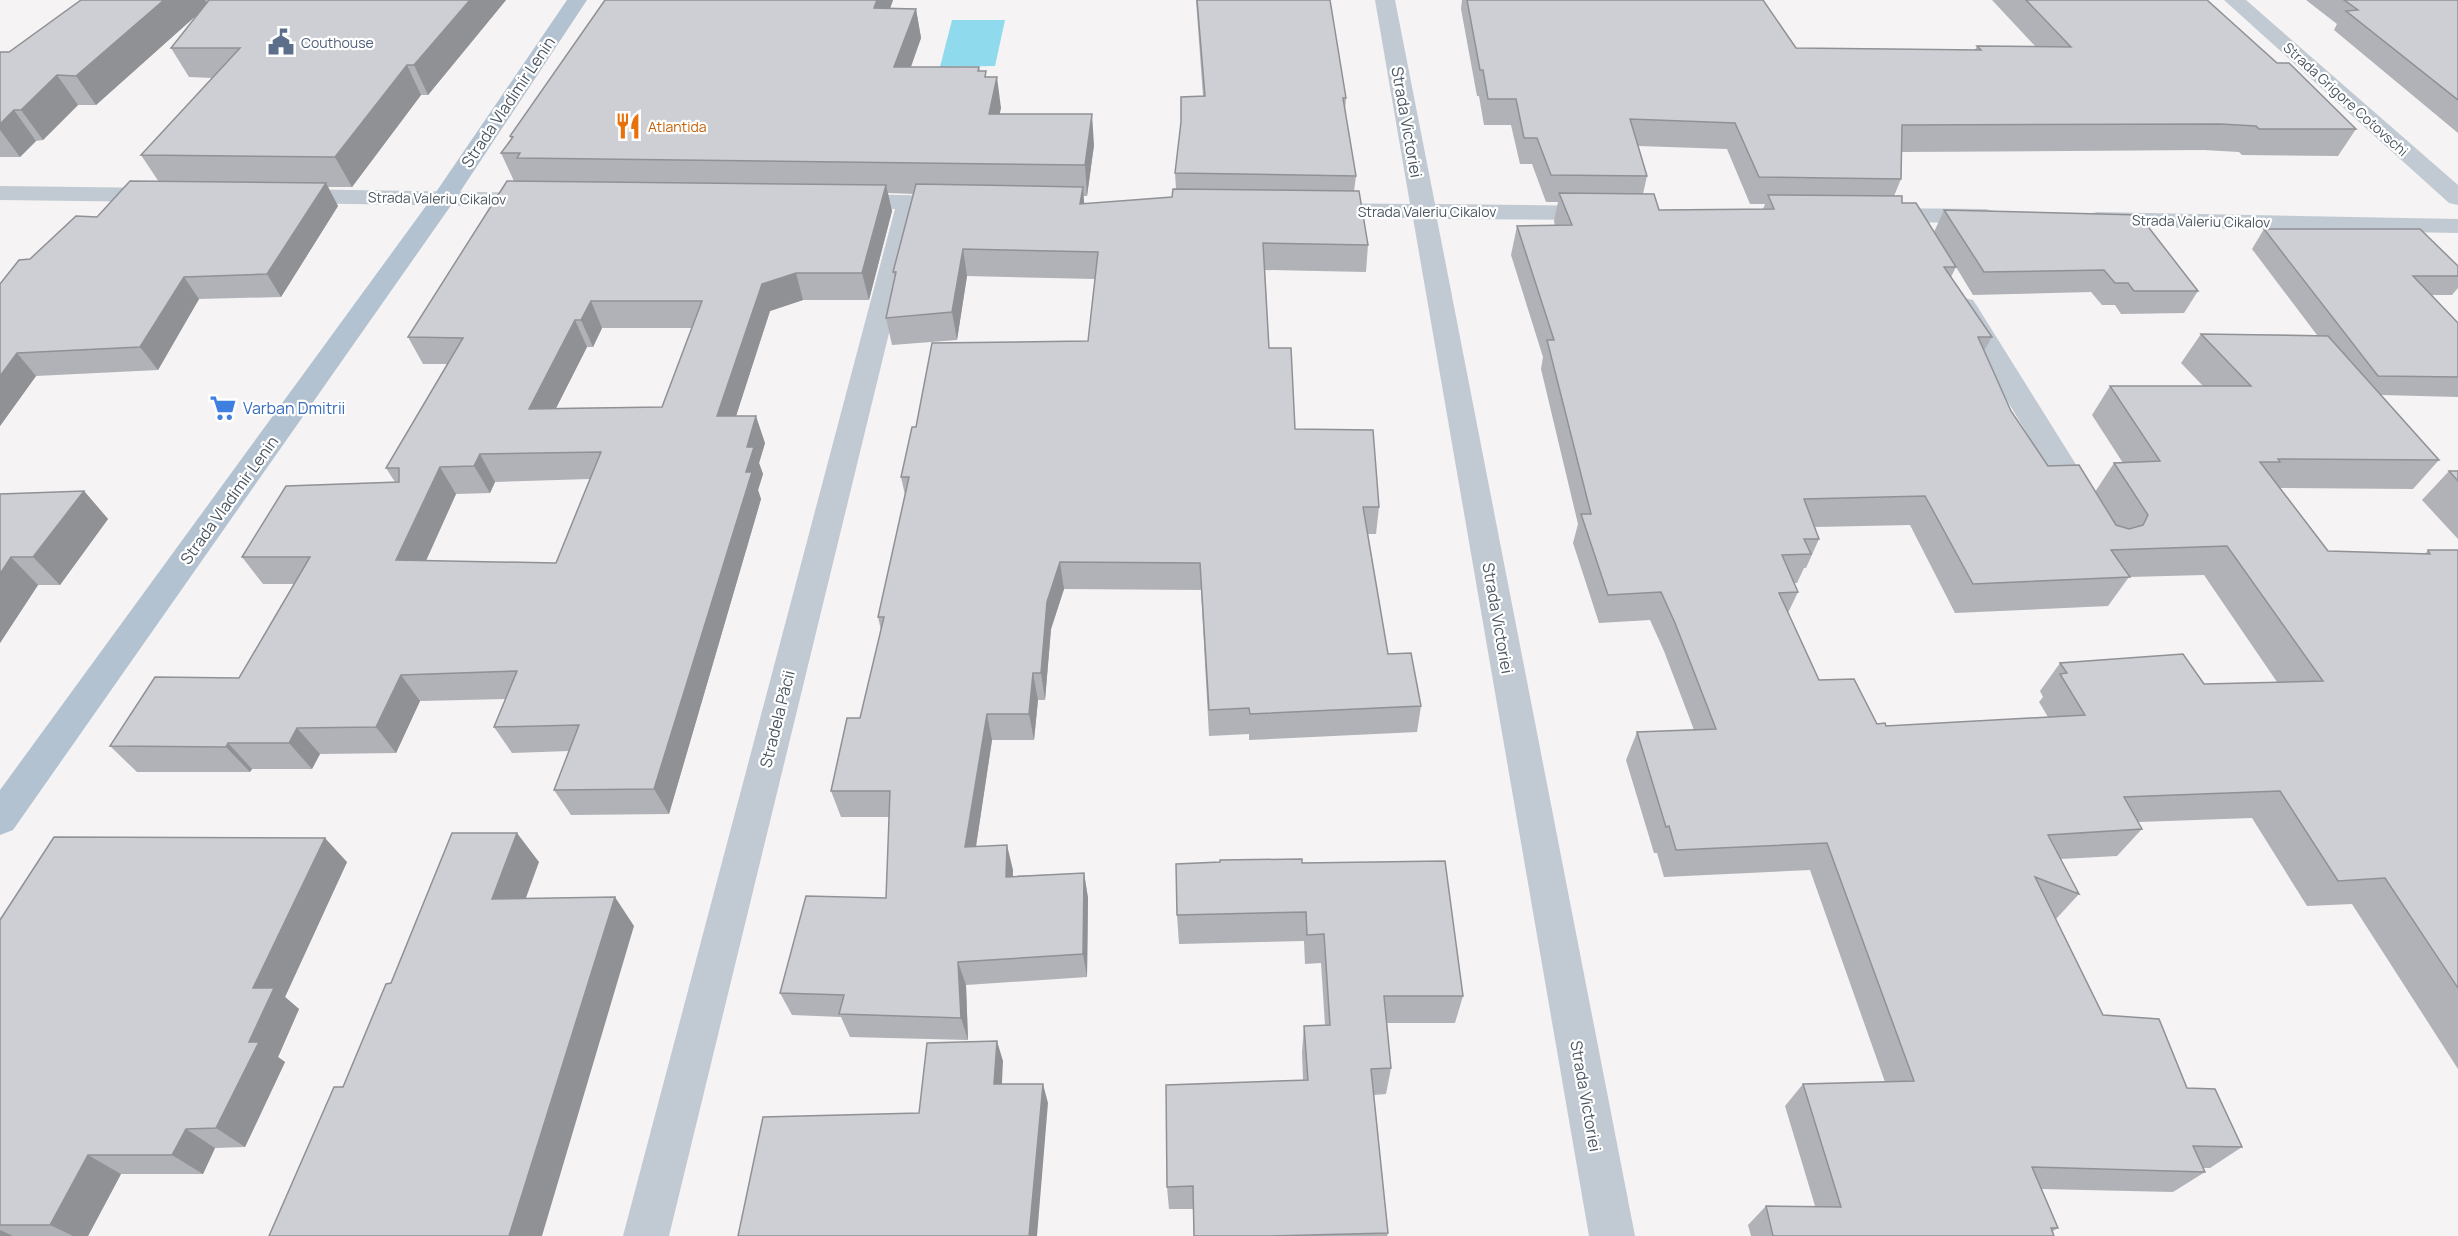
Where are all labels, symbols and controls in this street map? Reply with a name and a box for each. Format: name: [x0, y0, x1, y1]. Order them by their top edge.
public building icon: Couthouse: [266, 27, 296, 57]
street label: Strada Vladimir Lenin: [456, 32, 560, 172]
place label: Couthouse: [301, 33, 374, 52]
street label: Strada Grigore Cotovschi: [2280, 38, 2412, 160]
street label: Strada Victoriei: [1386, 65, 1428, 179]
restaurant icon: Atlantida: [613, 111, 643, 141]
place label: Atlantida: [648, 117, 707, 136]
street label: Strada Valeriu Cikalov: [368, 187, 506, 209]
street label: Strada Valeriu Cikalov: [1358, 202, 1496, 221]
street label: Strada Valeriu Cikalov: [2132, 210, 2270, 232]
supermarket icon: Varban Dmitrii: [208, 393, 238, 423]
place label: Varban Dmitrii: [243, 397, 345, 419]
street label: Strada Vladimir Lenin: [175, 431, 283, 569]
street label: Strada Victoriei: [1477, 561, 1519, 675]
street label: Stradela Păcii: [754, 668, 800, 770]
street label: Strada Victoriei: [1565, 1039, 1607, 1153]

